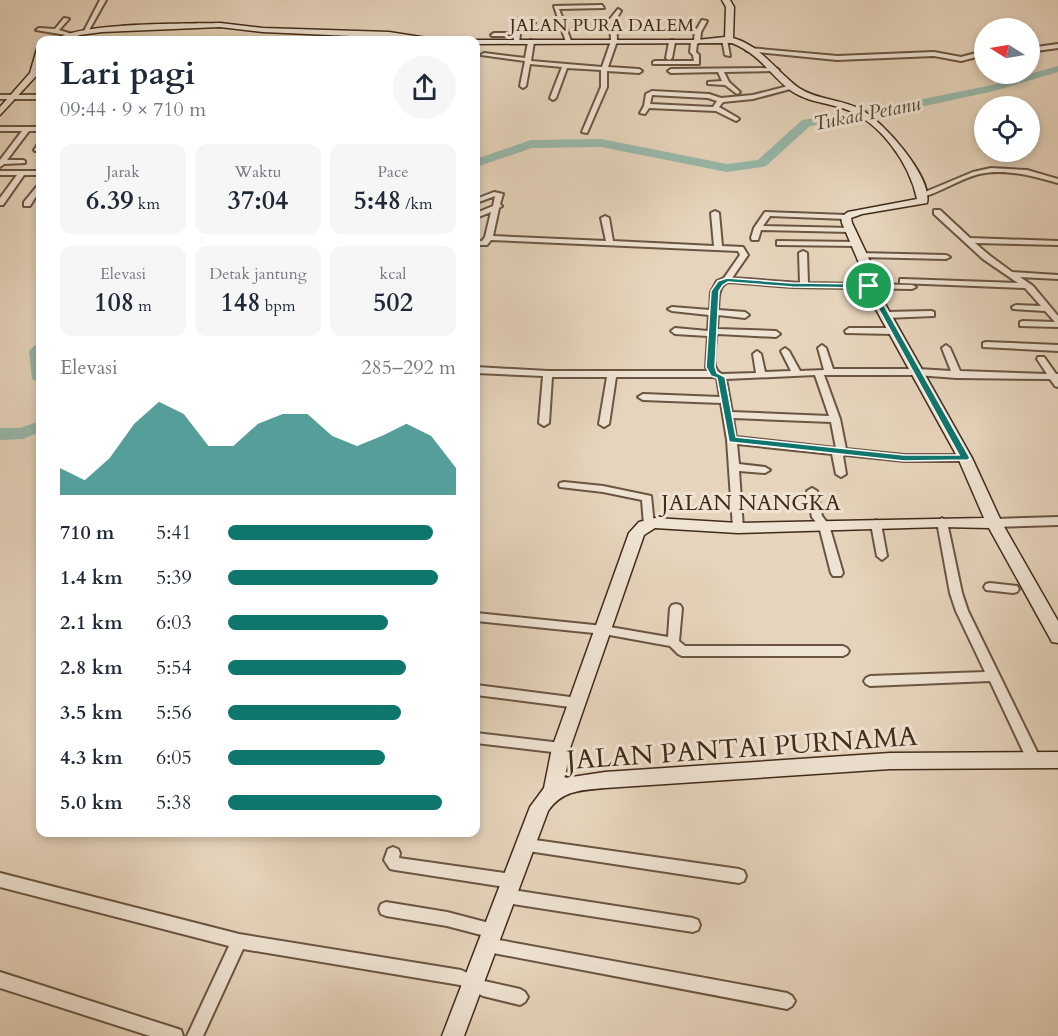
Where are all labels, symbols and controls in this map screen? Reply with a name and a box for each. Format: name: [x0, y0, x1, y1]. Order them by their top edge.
street label: JALAN PURA DALEM: [507, 13, 694, 38]
north arrow: [974, 18, 1040, 84]
map controls: [974, 18, 1040, 162]
text: Lari pagi: [60, 51, 195, 96]
button: share: [393, 56, 456, 119]
water label: Tukad Petanu: [811, 90, 923, 137]
text: 09:44 · 9 × 710 m: [60, 96, 206, 123]
button: locate: [974, 96, 1040, 162]
text: Jarak: [106, 161, 140, 183]
text: Waktu: [235, 161, 281, 183]
text: Pace: [378, 161, 408, 183]
text: 6.39: [86, 183, 134, 218]
text: 37:04: [228, 183, 288, 218]
text: 5:48: [353, 183, 401, 218]
text: km: [134, 193, 160, 215]
text: /km: [401, 193, 433, 215]
pin: [843, 260, 894, 311]
text: Elevasi: [100, 263, 146, 285]
text: Detak jantung: [209, 263, 307, 285]
text: kcal: [380, 263, 406, 285]
icon: arrive: [852, 269, 885, 302]
text: 108: [94, 285, 134, 320]
text: 148: [221, 285, 261, 320]
text: 502: [373, 285, 413, 320]
text: m: [134, 295, 152, 317]
text: bpm: [261, 295, 295, 317]
text: Elevasi: [60, 354, 118, 381]
text: 285–292 m: [361, 354, 456, 381]
street label: JALAN NANGKA: [658, 488, 841, 518]
text: 710 m: [60, 519, 115, 546]
text: 5:41: [156, 519, 192, 546]
text: 1.4 km: [60, 564, 123, 591]
text: 5:39: [156, 564, 192, 591]
text: 2.1 km: [60, 609, 123, 636]
text: 6:03: [156, 609, 192, 636]
text: 2.8 km: [60, 654, 123, 681]
text: 5:54: [156, 654, 192, 681]
text: 3.5 km: [60, 699, 123, 726]
text: 5:56: [156, 699, 192, 726]
street label: JALAN PANTAI PURNAMA: [561, 718, 919, 779]
text: 4.3 km: [60, 744, 123, 771]
text: 6:05: [156, 744, 192, 771]
text: 5.0 km: [60, 789, 123, 816]
text: 5:38: [156, 789, 192, 816]

